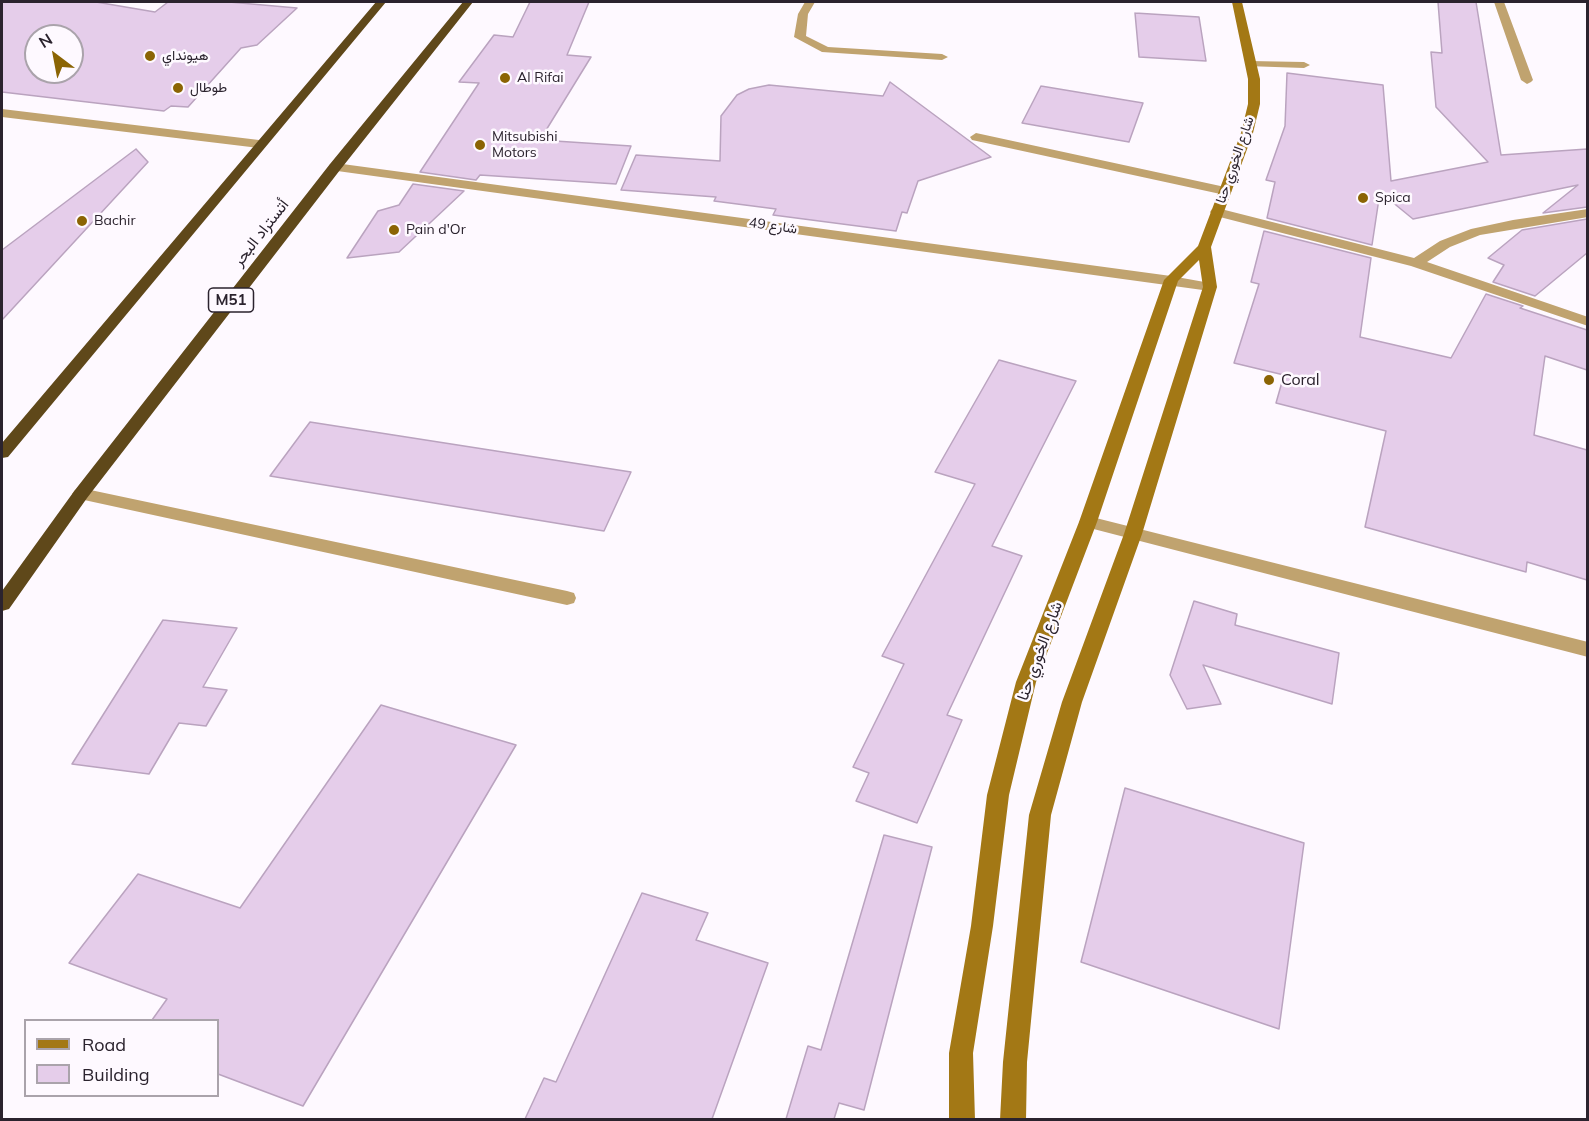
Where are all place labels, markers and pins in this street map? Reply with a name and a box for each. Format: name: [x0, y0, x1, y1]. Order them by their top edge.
place label: هيونداي: [162, 48, 208, 64]
marker: هيونداي: [143, 49, 157, 63]
place label: Al Rifai: [517, 70, 564, 86]
marker: Al Rifai: [498, 71, 512, 85]
place label: طوطال: [190, 80, 227, 96]
marker: طوطال: [171, 81, 185, 95]
place label: Mitsubishi Motors: [492, 129, 557, 162]
marker: Mitsubishi Motors: [473, 138, 487, 152]
place label: Spica: [1375, 190, 1411, 206]
marker: Spica: [1356, 191, 1370, 205]
place label: Bachir: [94, 213, 135, 229]
marker: Bachir: [75, 214, 89, 228]
place label: Pain d'Or: [406, 222, 466, 238]
marker: Pain d'Or: [387, 223, 401, 237]
place label: Coral: [1281, 370, 1320, 390]
marker: Coral: [1262, 373, 1276, 387]

